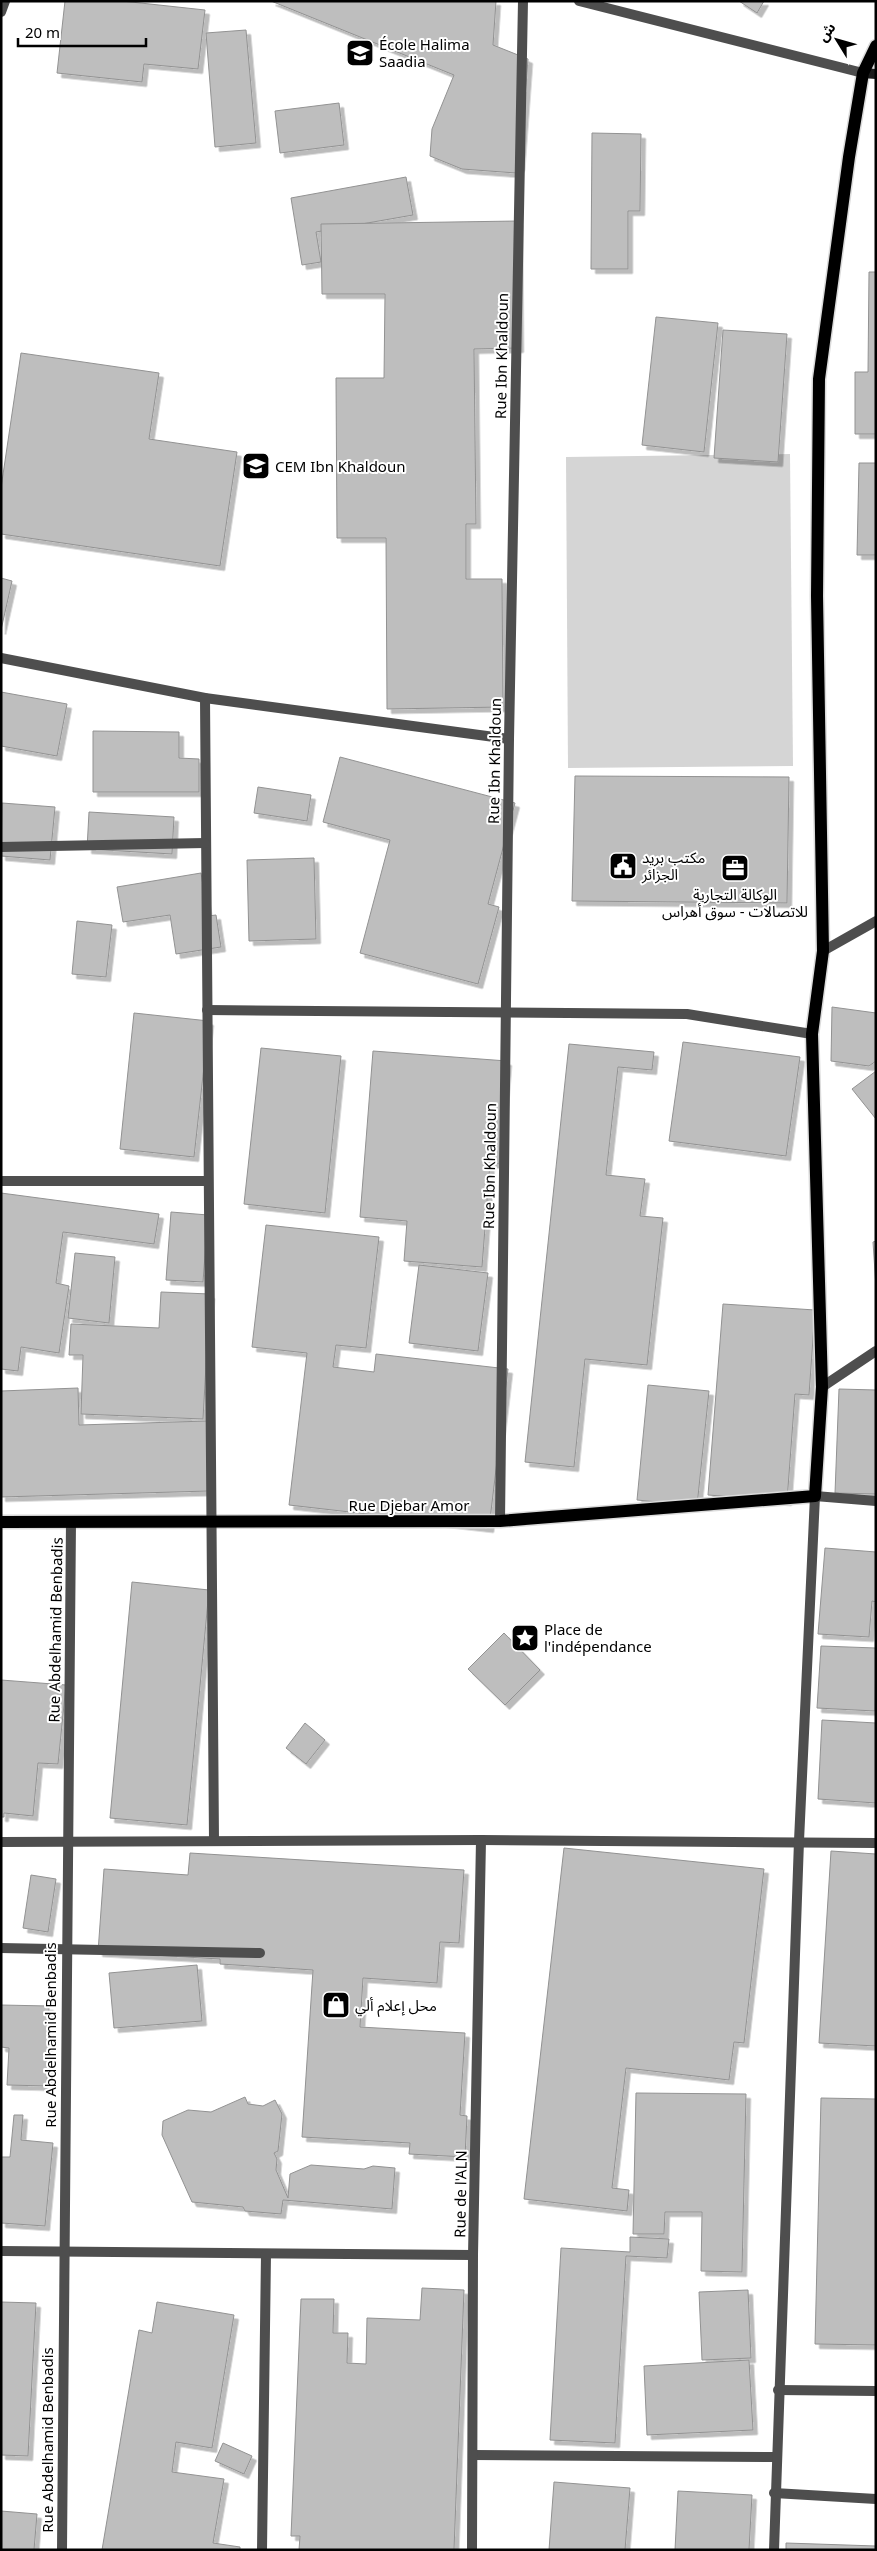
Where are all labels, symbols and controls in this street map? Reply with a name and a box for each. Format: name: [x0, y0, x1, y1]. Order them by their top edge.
scale bar: [18, 15, 145, 47]
north arrow: [812, 15, 862, 65]
text: ش: [813, 18, 840, 45]
text: 20 m: [25, 22, 60, 42]
place label: École Halima Saadia: [379, 34, 470, 71]
school or university icon: École Halima Saadia: [345, 38, 375, 68]
street label: Rue Ibn Khaldoun: [490, 293, 512, 419]
school or university icon: CEM Ibn Khaldoun: [241, 451, 271, 481]
place label: CEM Ibn Khaldoun: [275, 456, 406, 476]
street label: Rue Ibn Khaldoun: [483, 698, 505, 824]
place label: مكتب بريد الجزائر: [641, 847, 705, 884]
public building icon: مكتب بريد الجزائر: [608, 851, 638, 881]
office icon: الوكالة التجارية للاتصالات - سوق أهراس: [720, 853, 750, 883]
place label: الوكالة التجارية للاتصالات - سوق أهراس: [662, 884, 808, 921]
street label: Rue Ibn Khaldoun: [478, 1103, 500, 1229]
street label: Rue Djebar Amor: [349, 1495, 469, 1515]
street label: Rue Abdelhamid Benbadis: [43, 1537, 67, 1723]
place label: Place de l'indépendance: [544, 1619, 652, 1656]
place icon: Place de l'indépendance: [510, 1623, 540, 1653]
street label: Rue Abdelhamid Benbadis: [40, 1942, 60, 2128]
shop icon: محل إعلام ألي: [321, 1990, 351, 2020]
place label: محل إعلام ألي: [355, 1995, 437, 2017]
street label: Rue de l'ALN: [449, 2150, 471, 2238]
street label: Rue Abdelhamid Benbadis: [37, 2347, 57, 2533]

